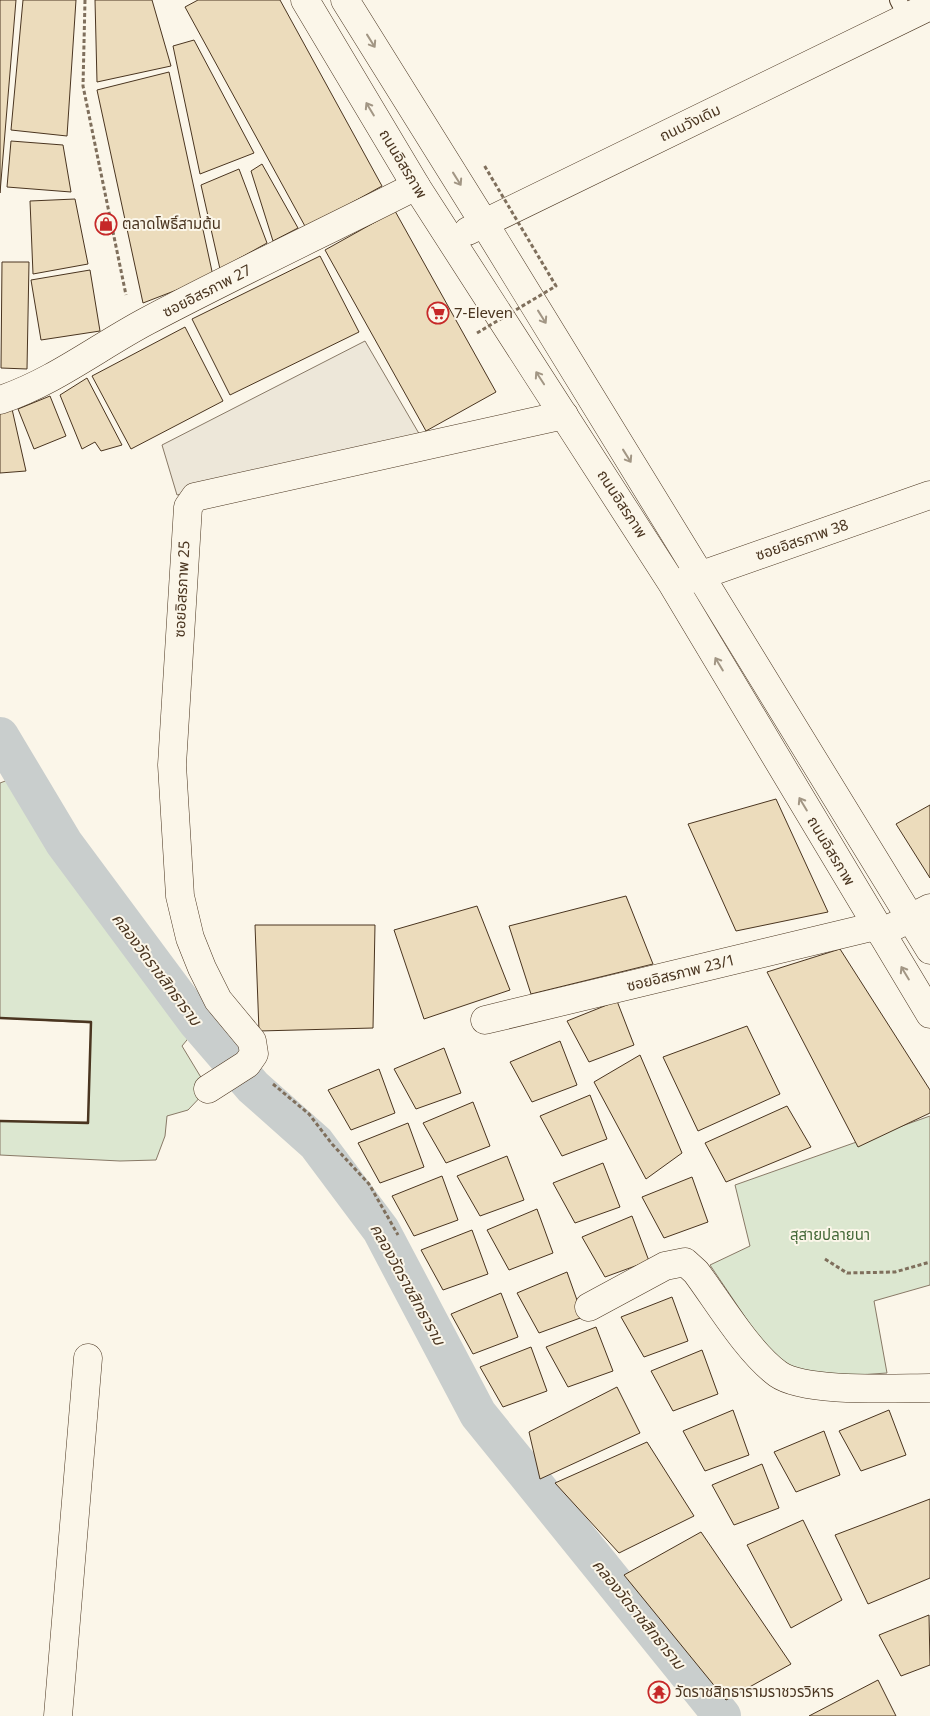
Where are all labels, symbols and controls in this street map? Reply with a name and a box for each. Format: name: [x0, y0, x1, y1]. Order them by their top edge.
one-way arrow: [366, 34, 376, 48]
street label: ถนนวังเดิม: [656, 99, 723, 145]
one-way arrow: [364, 102, 374, 116]
street label: ถนนอิสรภาพ: [375, 125, 432, 202]
one-way arrow: [451, 172, 462, 186]
shop icon: ตลาดโพธิ์สามต้น: [94, 212, 118, 236]
place label: ตลาดโพธิ์สามต้น: [122, 213, 221, 233]
street label: ซอยอิสรภาพ 27: [159, 259, 254, 321]
supermarket icon: 7-Eleven: [426, 301, 450, 325]
place label: 7-Eleven: [454, 302, 513, 322]
one-way arrow: [537, 310, 547, 324]
one-way arrow: [535, 372, 545, 386]
one-way arrow: [623, 448, 633, 462]
street label: ถนนอิสรภาพ: [593, 466, 652, 541]
street label: ซอยอิสรภาพ 38: [753, 514, 851, 564]
street label: ซอยอิสรภาพ 25: [168, 540, 194, 638]
one-way arrow: [714, 658, 724, 672]
one-way arrow: [797, 797, 807, 811]
street label: ถนนอิสรภาพ: [803, 812, 860, 889]
water label: คลองวัดราชสิทธาราม: [107, 908, 207, 1031]
street label: ซอยอิสรภาพ 23/1: [624, 949, 737, 995]
one-way arrow: [899, 966, 909, 980]
water label: คลองวัดราชสิทธาราม: [365, 1219, 451, 1350]
park label: สุสายปลายนา: [790, 1224, 870, 1244]
water label: คลองวัดราชสิทธาราม: [588, 1554, 691, 1675]
temple icon: วัดราชสิทธารามราชวรวิหาร: [647, 1680, 671, 1704]
place label: วัดราชสิทธารามราชวรวิหาร: [675, 1681, 834, 1701]

